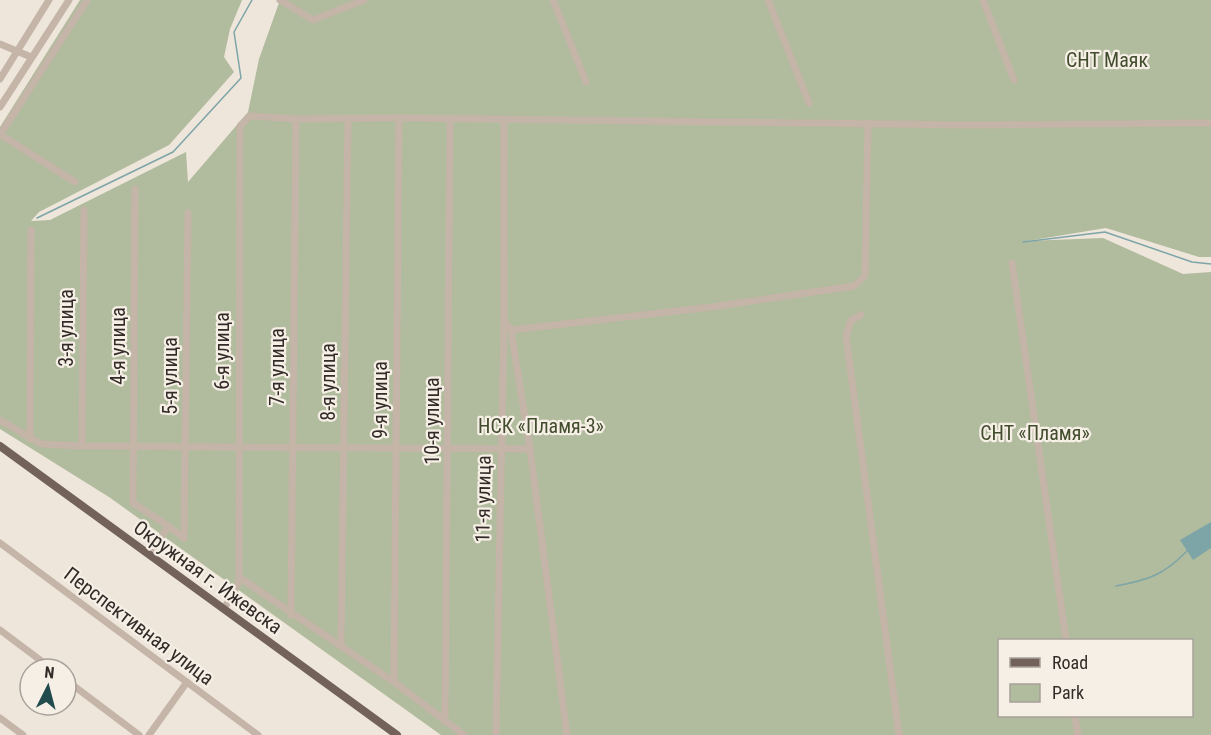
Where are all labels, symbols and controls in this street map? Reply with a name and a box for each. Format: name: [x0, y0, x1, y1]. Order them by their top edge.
park label: СНТ Маяк: [1066, 48, 1148, 72]
street label: 3-я улица: [54, 289, 78, 367]
street label: 4-я улица: [106, 307, 130, 385]
street label: 6-я улица: [210, 312, 234, 390]
street label: 7-я улица: [265, 328, 289, 406]
street label: 5-я улица: [158, 337, 182, 415]
street label: 8-я улица: [316, 343, 340, 421]
street label: 9-я улица: [368, 361, 392, 439]
street label: 10-я улица: [420, 377, 444, 465]
park label: НСК «Пламя-3»: [478, 414, 604, 438]
park label: СНТ «Пламя»: [980, 421, 1090, 445]
street label: 11-я улица: [470, 455, 496, 543]
street label: Окружная г. Ижевска: [129, 515, 287, 639]
street label: Перспективная улица: [59, 562, 219, 690]
legend: [998, 639, 1193, 717]
text: Road: [1052, 652, 1088, 673]
north arrow: [18, 657, 78, 717]
text: N: [44, 663, 55, 683]
text: Park: [1052, 682, 1084, 703]

